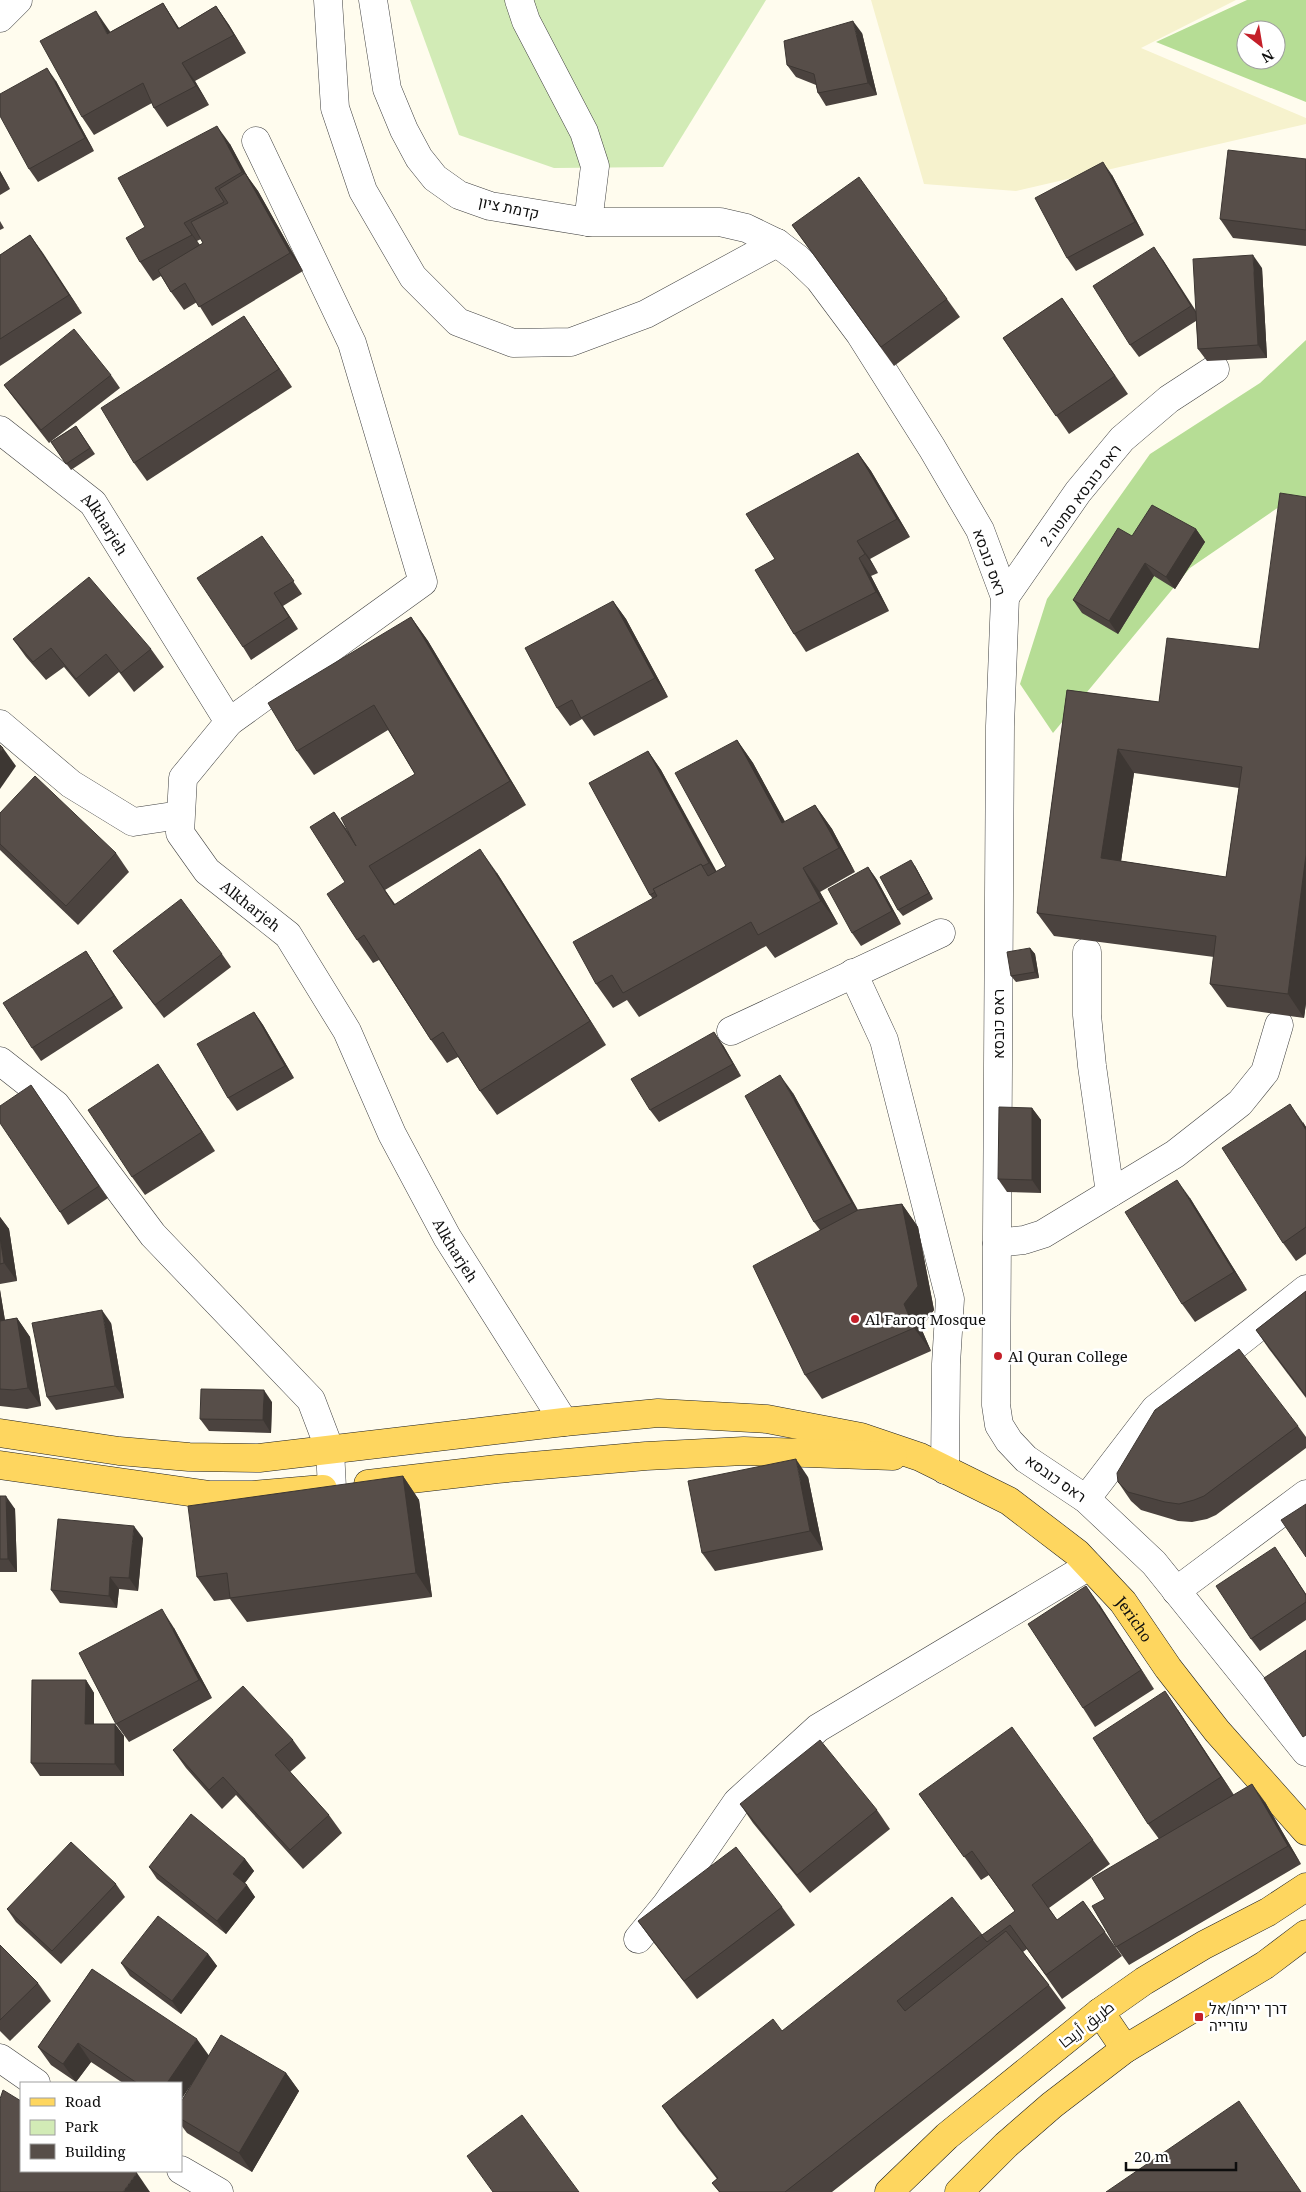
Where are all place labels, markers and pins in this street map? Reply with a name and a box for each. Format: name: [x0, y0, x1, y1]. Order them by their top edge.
place label: Al Faroq Mosque: [865, 1309, 986, 1329]
marker: Al Faroq Mosque: [849, 1313, 861, 1325]
place label: Al Quran College: [1008, 1346, 1128, 1366]
marker: Al Quran College: [992, 1350, 1004, 1362]
place label: דרך יריחו/אל עזרייה: [1209, 1998, 1287, 2035]
marker: דרך יריחו/אל עזרייה: [1193, 2011, 1205, 2023]

